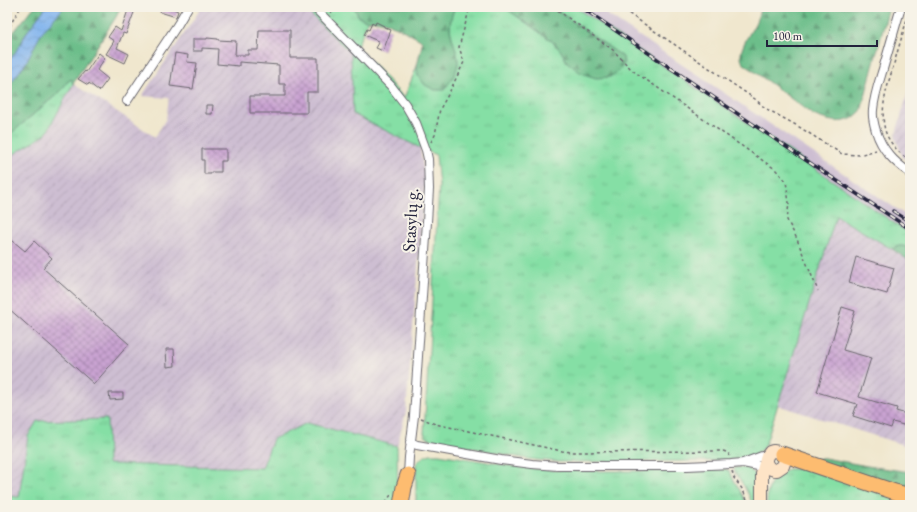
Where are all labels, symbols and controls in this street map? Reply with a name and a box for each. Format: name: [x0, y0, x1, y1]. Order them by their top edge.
scale bar: [767, 22, 877, 48]
text: 100 m: [773, 28, 803, 44]
street label: Stasylų g.: [397, 187, 423, 253]

